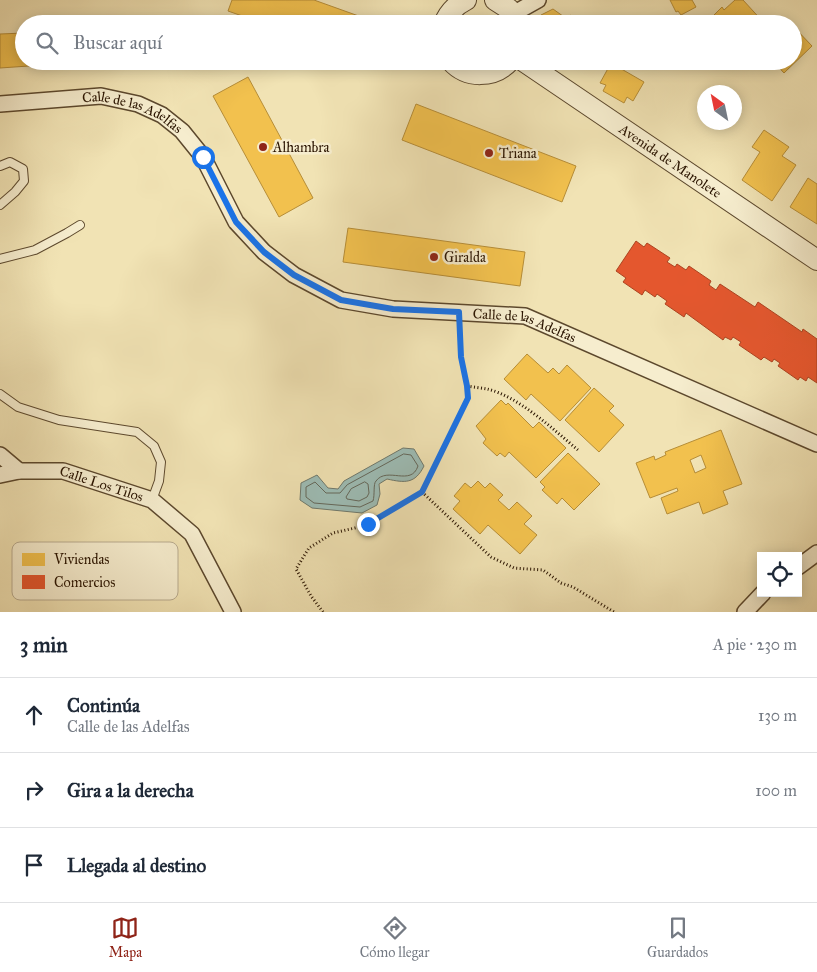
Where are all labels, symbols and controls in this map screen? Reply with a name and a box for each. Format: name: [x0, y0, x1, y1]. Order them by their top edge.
search box: [15, 15, 802, 70]
icon: search: [33, 29, 61, 57]
text: Buscar aquí: [73, 31, 162, 54]
north arrow: [697, 85, 742, 130]
street label: Calle de las Adelfas: [81, 88, 186, 137]
street label: Avenida de Manolete: [615, 120, 725, 202]
place label: Alhambra: [272, 139, 330, 156]
marker: Alhambra: [257, 141, 269, 153]
place label: Triana: [499, 145, 537, 162]
route start: [192, 146, 215, 169]
marker: Triana: [483, 147, 495, 159]
place label: Giralda: [444, 249, 486, 266]
marker: Giralda: [428, 251, 440, 263]
street label: Calle de las Adelfas: [472, 305, 579, 346]
street label: Calle Los Tilos: [57, 462, 145, 506]
route end: [357, 513, 380, 536]
legend: [12, 542, 178, 600]
text: Viviendas: [53, 551, 109, 568]
map controls: [757, 552, 802, 597]
button: locate: [757, 552, 802, 597]
text: Comercios: [54, 574, 115, 591]
text: 3 min: [20, 632, 68, 658]
text: A pie · 230 m: [713, 635, 797, 654]
text: Continúa: [67, 694, 140, 717]
icon: ahead: [20, 701, 48, 729]
text: 130 m: [758, 706, 797, 725]
text: Calle de las Adelfas: [67, 717, 190, 736]
icon: right: [20, 776, 48, 804]
text: Gira a la derecha: [67, 779, 194, 802]
text: 100 m: [755, 781, 797, 800]
icon: arrive: [20, 851, 48, 879]
text: Llegada al destino: [67, 854, 206, 877]
tab: Mapa: [109, 914, 142, 961]
tab: Cómo llegar: [360, 914, 429, 961]
tab: Guardados: [647, 914, 708, 961]

